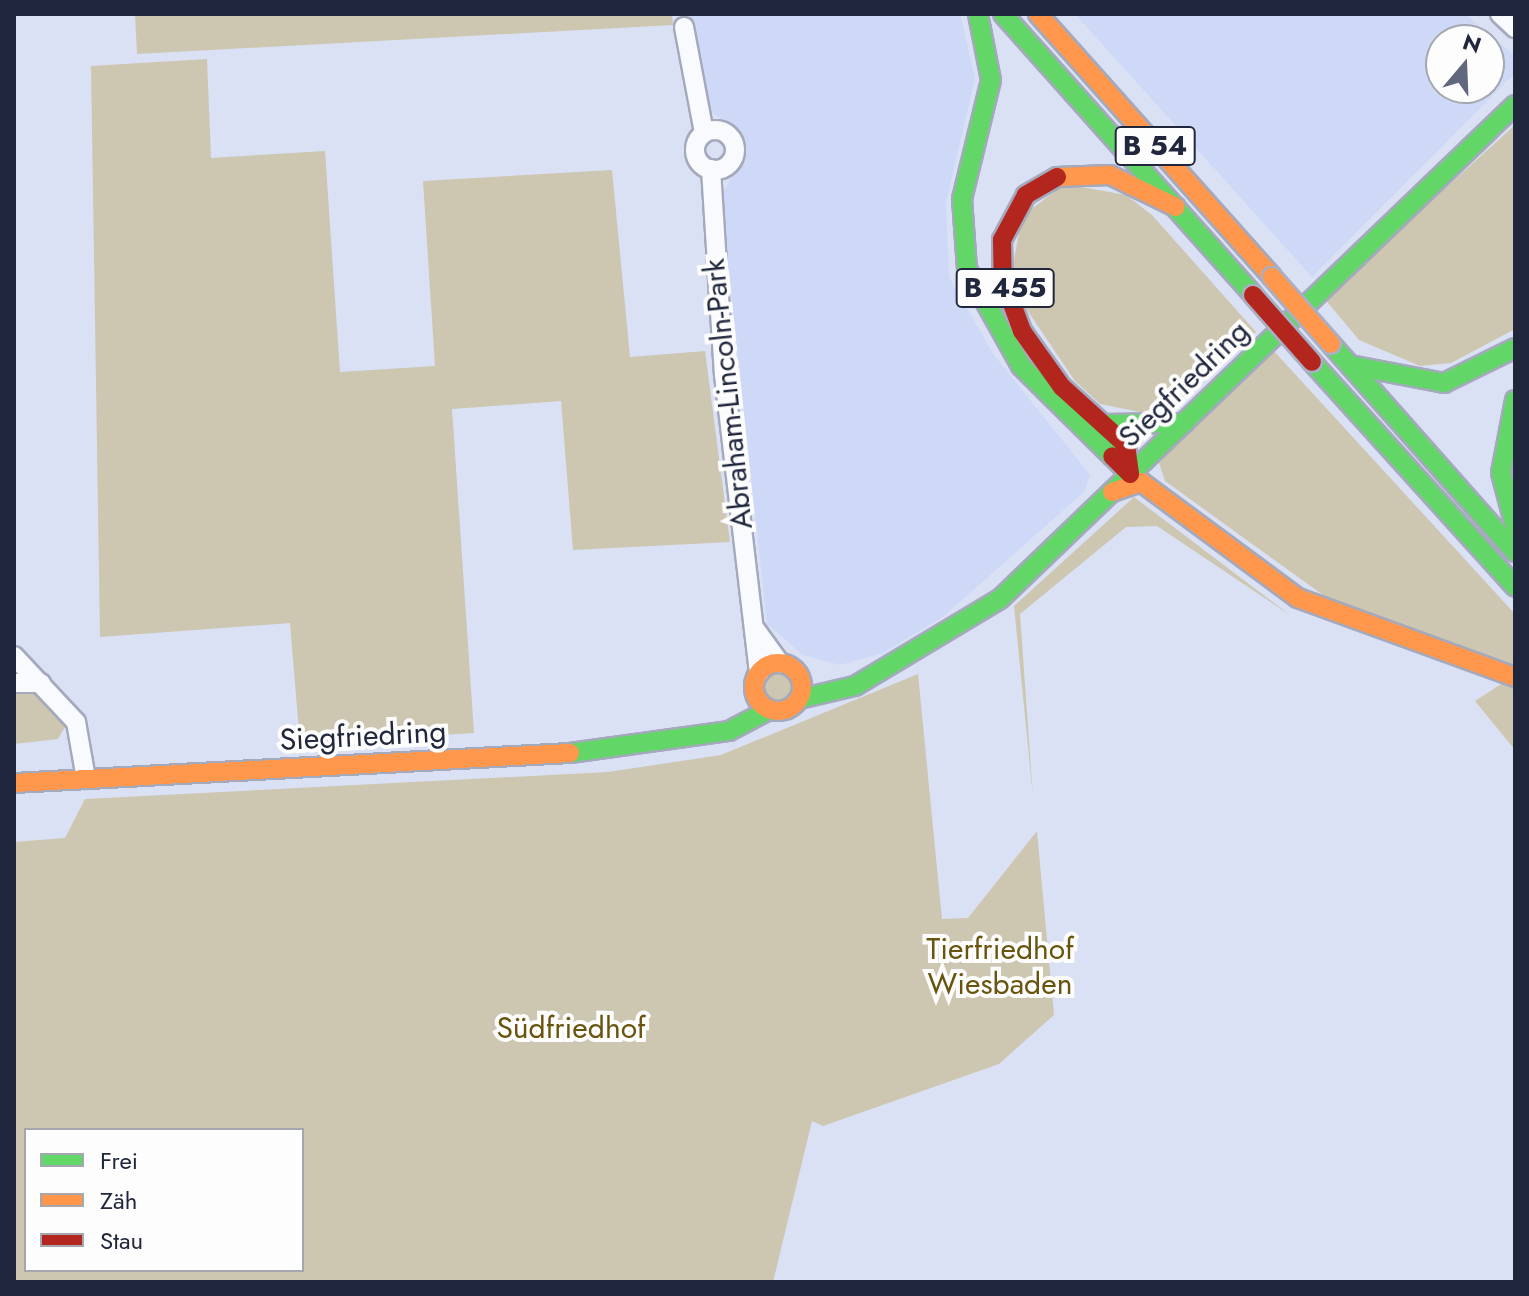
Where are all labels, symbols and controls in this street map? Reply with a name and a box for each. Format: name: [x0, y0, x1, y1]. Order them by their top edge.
north arrow: [1425, 24, 1505, 104]
text: N: [1459, 25, 1486, 61]
road number: B 54: [1113, 122, 1197, 170]
street label: Abraham-Lincoln-Park: [696, 257, 760, 531]
road number: B 455: [955, 264, 1055, 312]
street label: Siegfriedring: [1111, 313, 1257, 455]
street label: Siegfriedring: [279, 714, 447, 758]
park label: Tierfriedhof Wiesbaden: [926, 931, 1074, 1002]
park label: Südfriedhof: [496, 1010, 646, 1046]
legend: [24, 1128, 304, 1272]
text: Frei: [100, 1143, 138, 1178]
text: Zäh: [100, 1183, 137, 1218]
text: Stau: [100, 1223, 143, 1258]

